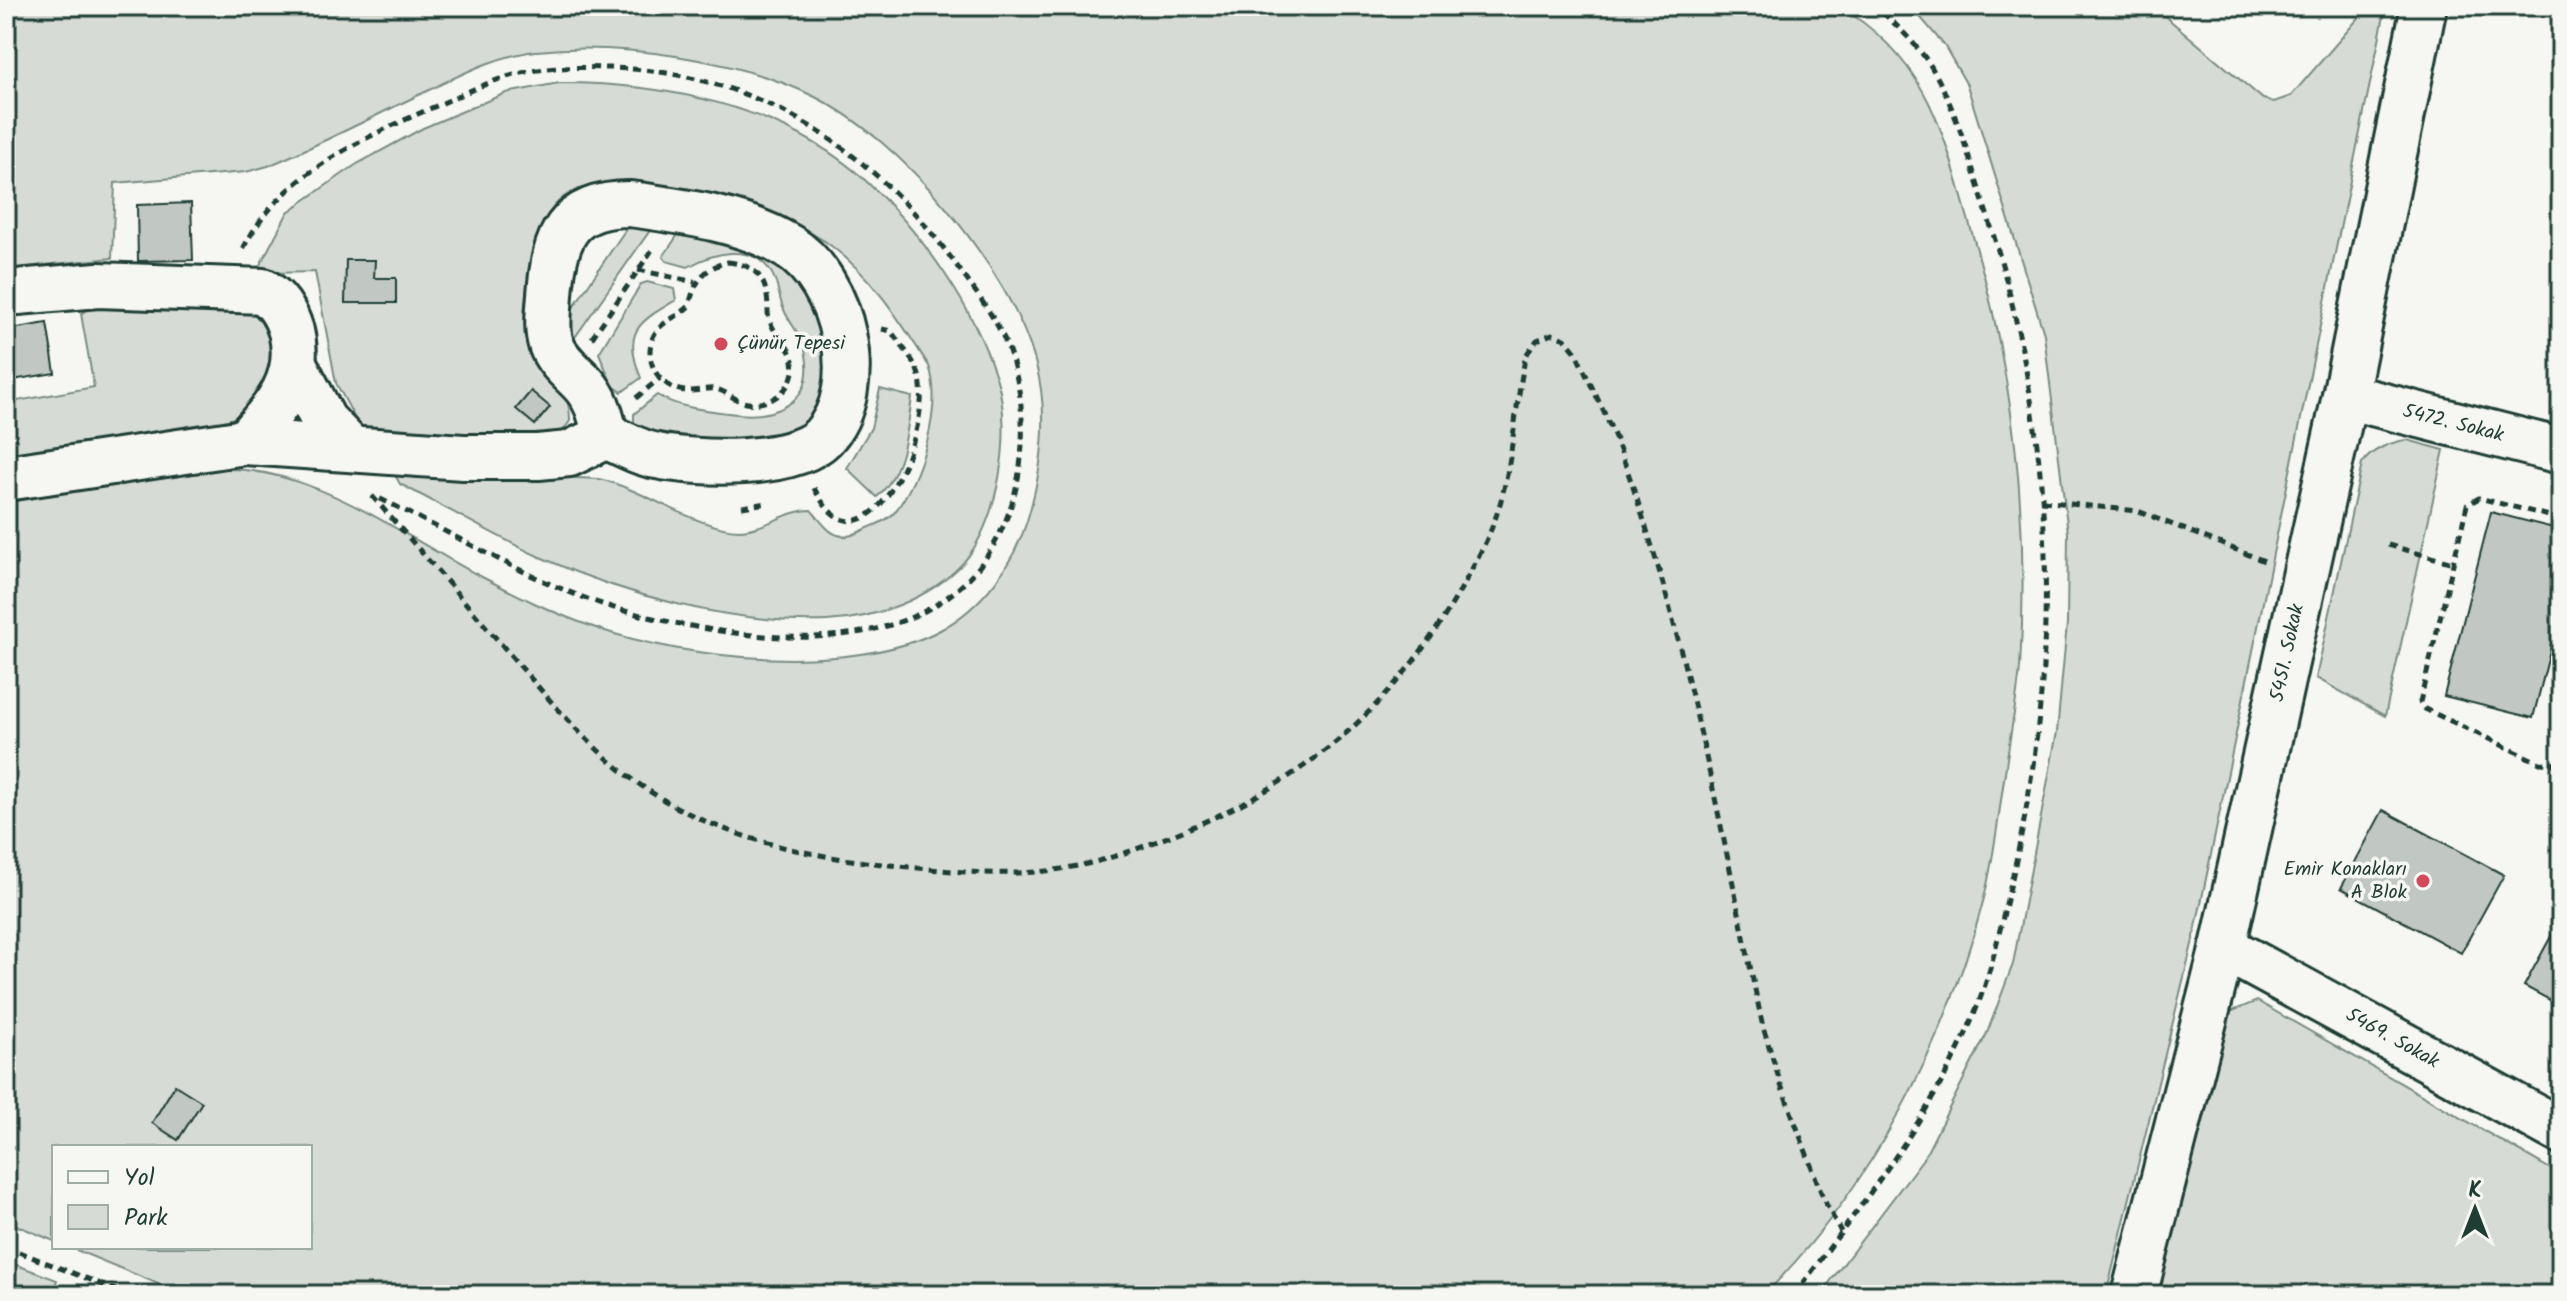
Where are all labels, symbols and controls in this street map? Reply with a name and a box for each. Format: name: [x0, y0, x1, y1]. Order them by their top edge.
place label: Çünür Tepesi: [737, 328, 846, 360]
marker: Çünür Tepesi: [712, 335, 730, 353]
street label: 5472. Sokak: [2399, 396, 2508, 452]
street label: 5451. Sokak: [2262, 600, 2314, 705]
place label: Emir Konakları A Blok: [2284, 854, 2408, 909]
marker: Emir Konakları A Blok: [2414, 872, 2432, 890]
street label: 5469. Sokak: [2339, 1000, 2445, 1078]
legend: [52, 1145, 312, 1249]
text: Yol: [124, 1159, 155, 1198]
north arrow: [2435, 1169, 2515, 1249]
text: K: [2468, 1174, 2482, 1209]
text: Park: [124, 1199, 168, 1238]

